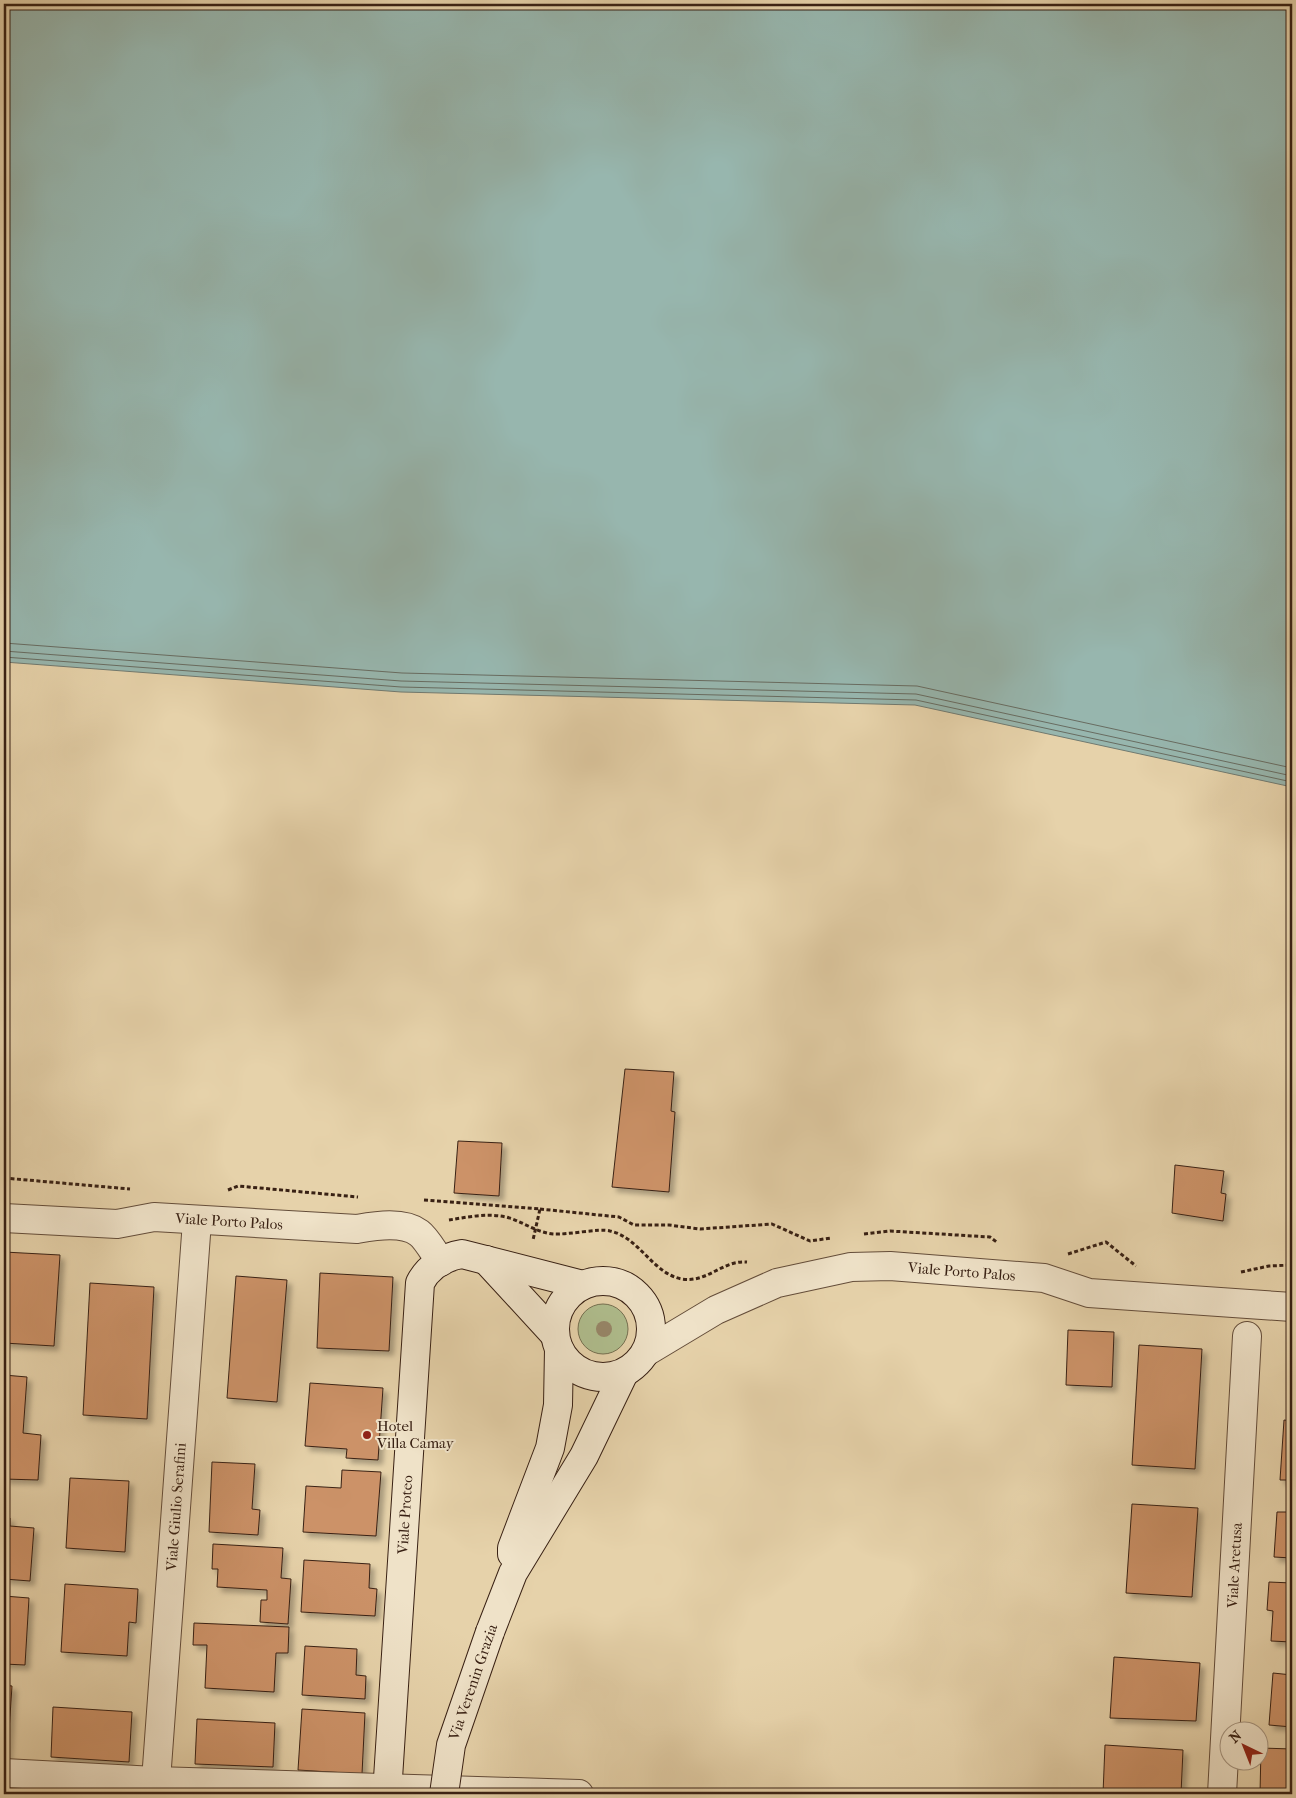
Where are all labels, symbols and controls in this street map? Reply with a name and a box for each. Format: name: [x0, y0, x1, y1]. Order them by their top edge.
street label: Viale Porto Palos: [174, 1209, 284, 1234]
street label: Viale Porto Palos: [906, 1258, 1017, 1285]
place label: Hotel Villa Camay: [376, 1417, 455, 1452]
marker: Hotel Villa Camay: [361, 1429, 373, 1441]
street label: Viale Giulio Serafini: [162, 1441, 190, 1573]
street label: Viale Proteo: [393, 1474, 417, 1556]
street label: Viale Aretusa: [1223, 1521, 1246, 1610]
street label: Via Verenin Grazia: [444, 1621, 502, 1743]
north arrow: [1218, 1720, 1268, 1770]
text: N: [1226, 1727, 1245, 1747]

